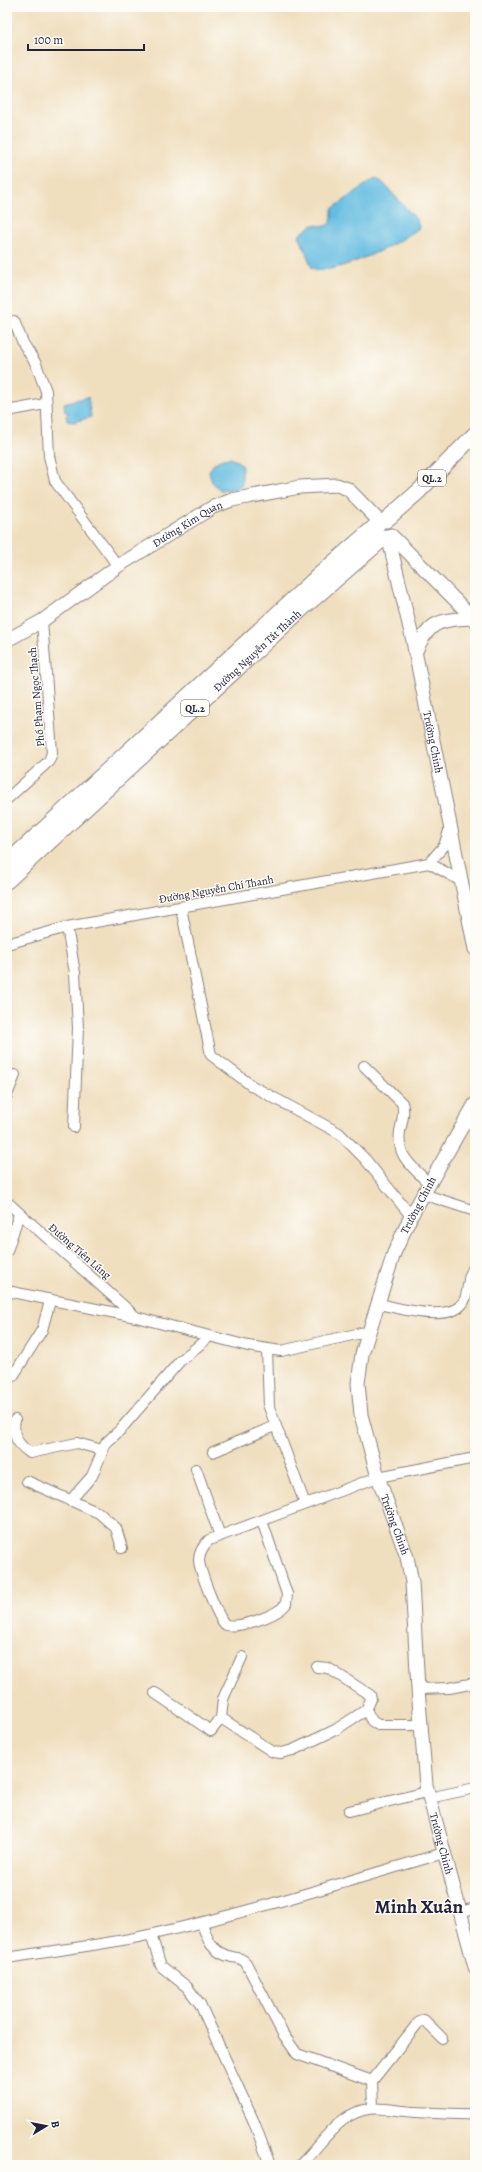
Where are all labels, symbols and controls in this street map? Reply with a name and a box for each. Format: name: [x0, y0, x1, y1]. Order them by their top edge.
scale bar: [28, 26, 144, 52]
text: 100 m: [34, 32, 63, 48]
road number: QL.2: [418, 470, 446, 486]
street label: Đường Kim Quan: [150, 497, 224, 551]
street label: Đường Nguyễn Tất Thành: [210, 606, 305, 695]
street label: Phố Phạm Ngọc Thạch: [25, 646, 48, 747]
road number: QL.2: [181, 700, 209, 716]
street label: Trường Chinh: [419, 710, 446, 775]
street label: Đường Nguyễn Chí Thanh: [158, 872, 275, 907]
street label: Trường Chinh: [397, 1174, 440, 1237]
street label: Đường Tiên Lũng: [45, 1220, 115, 1283]
street label: Trường Chinh: [377, 1493, 413, 1557]
street label: Trường Chinh: [426, 1811, 457, 1876]
district label: Minh Xuân: [375, 1894, 464, 1920]
north arrow: [26, 2106, 66, 2146]
text: B: [47, 2120, 63, 2129]

